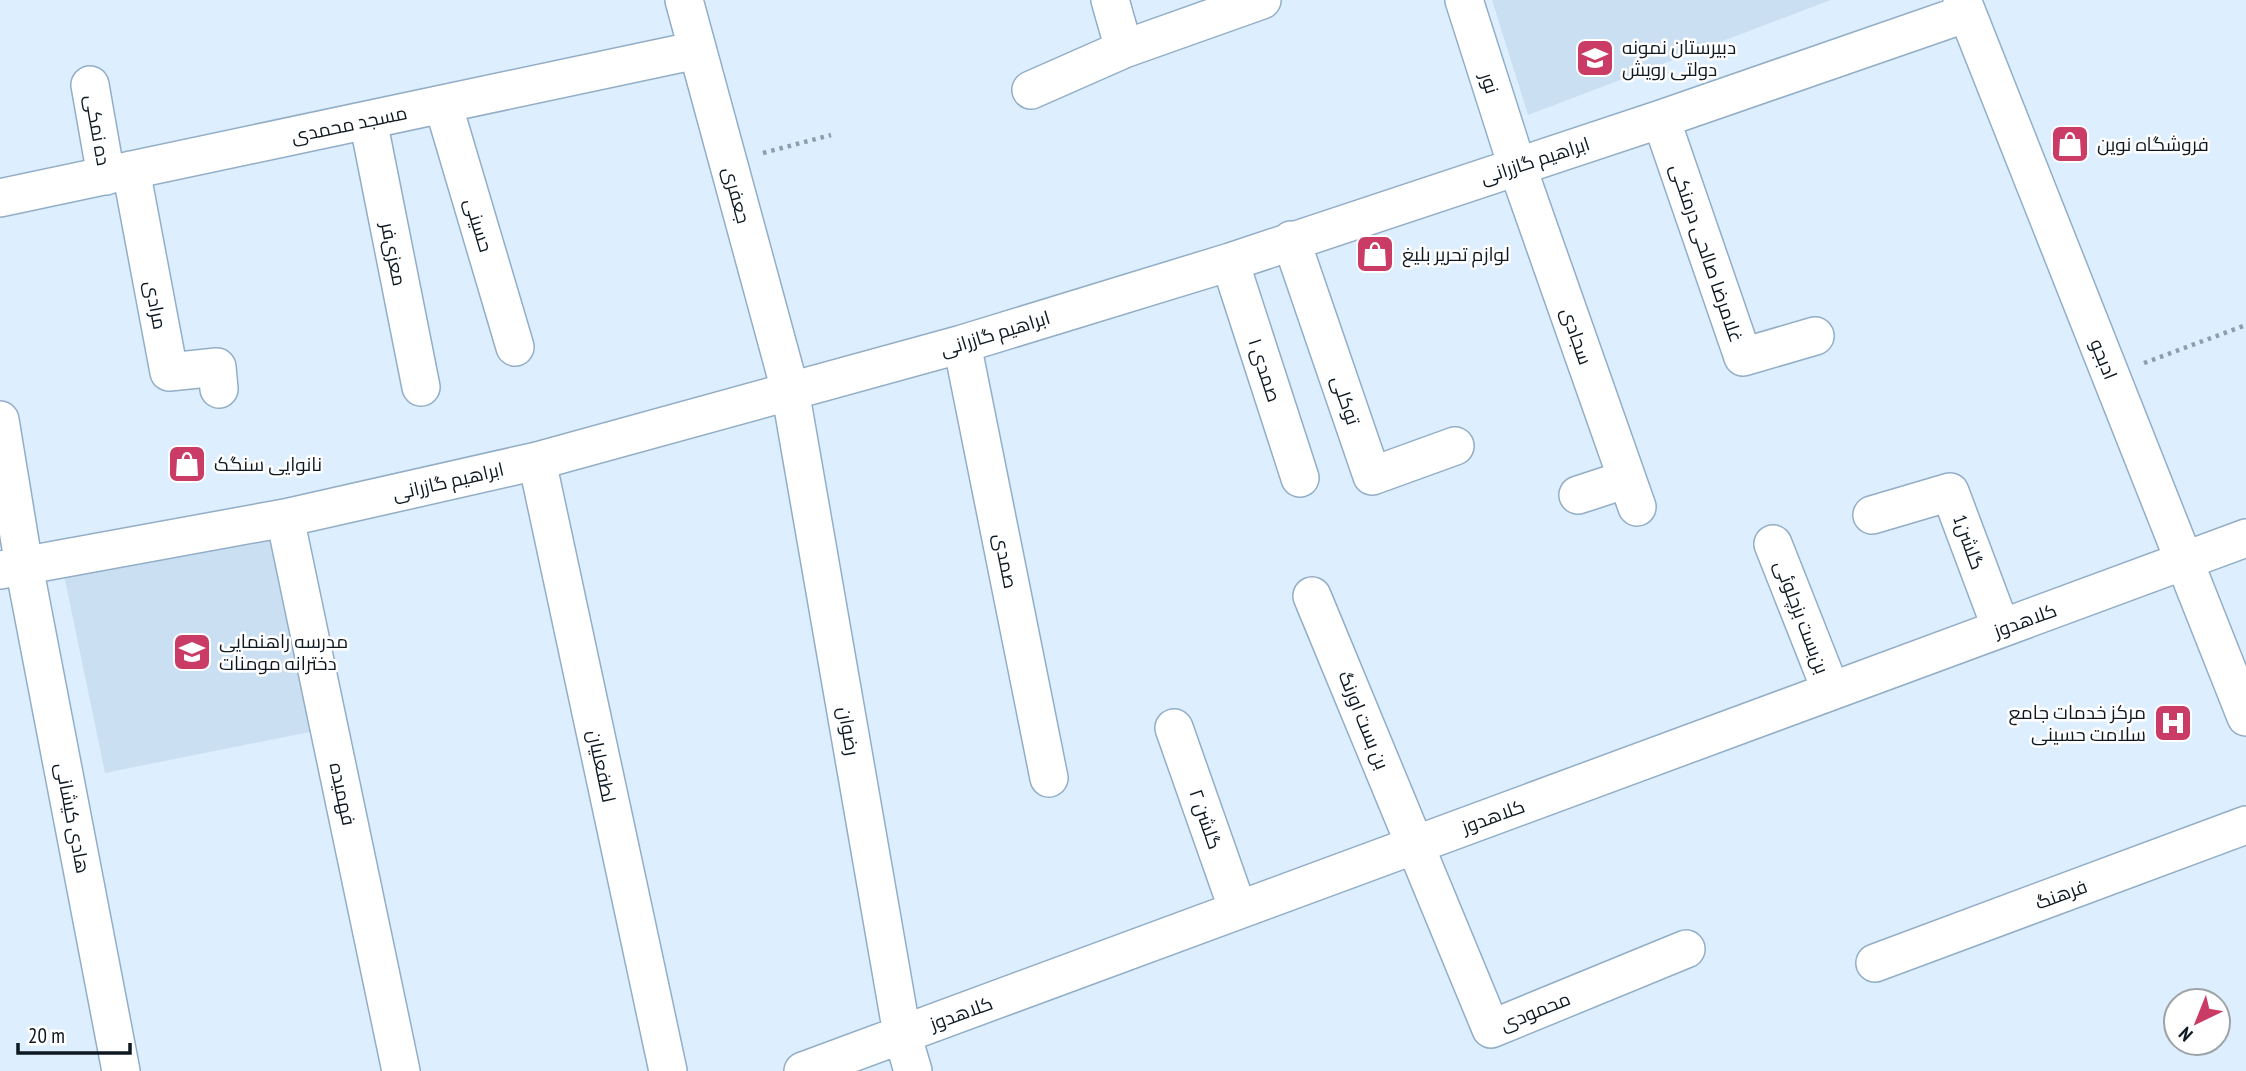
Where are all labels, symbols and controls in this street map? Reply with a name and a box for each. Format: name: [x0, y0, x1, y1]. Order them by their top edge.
place label: دبیرستان نمونه دولتی رویش: [1622, 35, 1736, 81]
school or university icon: دبیرستان نمونه دولتی رویش: [1574, 37, 1616, 79]
street label: نور: [1475, 68, 1505, 97]
street label: ده نمکی: [80, 93, 116, 167]
street label: مسجد محمدی: [289, 100, 409, 148]
shop icon: فروشگاه نوین: [2049, 123, 2091, 165]
street label: ابراهیم گازرانی: [1477, 131, 1593, 191]
place label: فروشگاه نوین: [2097, 132, 2209, 156]
street label: غلامرضا صالحی درمنکی: [1665, 161, 1749, 345]
street label: جعفری: [718, 164, 756, 226]
street label: حسینی: [460, 195, 498, 255]
street label: معزی‌فر: [376, 219, 412, 288]
shop icon: لوازم تحریر بلیغ: [1354, 233, 1396, 275]
place label: لوازم تحریر بلیغ: [1402, 242, 1510, 268]
street label: مرادی: [140, 279, 172, 331]
street label: سجادی: [1556, 304, 1598, 368]
street label: ابراهیم گازرانی: [937, 305, 1053, 363]
street label: صمدی ۱: [1243, 335, 1287, 405]
street label: ادبجو: [2085, 335, 2123, 383]
street label: توکلی: [1326, 372, 1366, 428]
shop icon: نانوایی سنگک: [166, 443, 208, 485]
place label: نانوایی سنگک: [214, 452, 322, 476]
street label: ابراهیم گازرانی: [390, 457, 507, 507]
street label: گلشن1: [1948, 511, 1990, 573]
street label: صمدی: [989, 531, 1023, 591]
street label: بن‌بست بزچلوئی: [1768, 557, 1835, 677]
street label: کلاهدوز: [1989, 598, 2060, 643]
place label: مدرسه راهنمایی دخترانه مومنات: [219, 629, 348, 675]
school or university icon: مدرسه راهنمایی دخترانه مومنات: [171, 631, 213, 673]
street label: بن بست اورنگ: [1333, 667, 1395, 773]
place label: مرکز خدمات جامع سلامت حسینی: [2009, 700, 2146, 746]
hospital icon: مرکز خدمات جامع سلامت حسینی: [2152, 702, 2194, 744]
street label: رضوان: [833, 705, 865, 757]
street label: لطفعلیان: [583, 728, 621, 804]
street label: فهمیده: [325, 760, 361, 828]
street label: هادی کیشانی: [51, 761, 95, 875]
street label: گلشن ۲: [1185, 786, 1227, 852]
street label: کلاهدوز: [1457, 794, 1528, 839]
street label: فرهنگ: [2032, 874, 2090, 914]
street label: محمودی: [1496, 986, 1574, 1036]
north arrow: [2162, 987, 2232, 1057]
street label: کلاهدوز: [925, 991, 996, 1036]
scale bar: [18, 1012, 130, 1056]
text: 20 m: [28, 1022, 65, 1049]
text: N: [2173, 1022, 2197, 1047]

